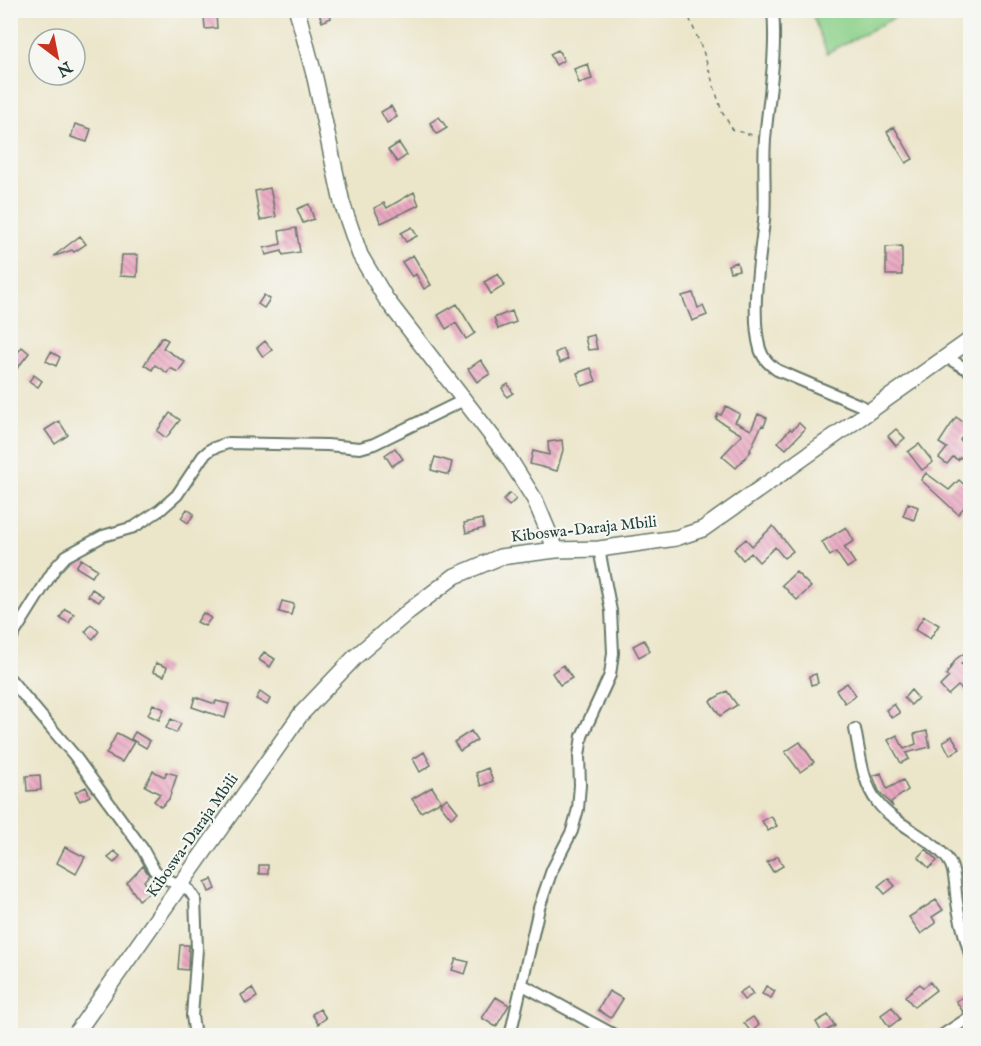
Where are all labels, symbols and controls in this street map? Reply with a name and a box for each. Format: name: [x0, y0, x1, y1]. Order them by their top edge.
north arrow: [27, 27, 87, 87]
text: N: [53, 55, 76, 80]
street label: Kiboswa-Daraja Mbili: [510, 512, 658, 548]
street label: Kiboswa-Daraja Mbili: [143, 770, 243, 902]

